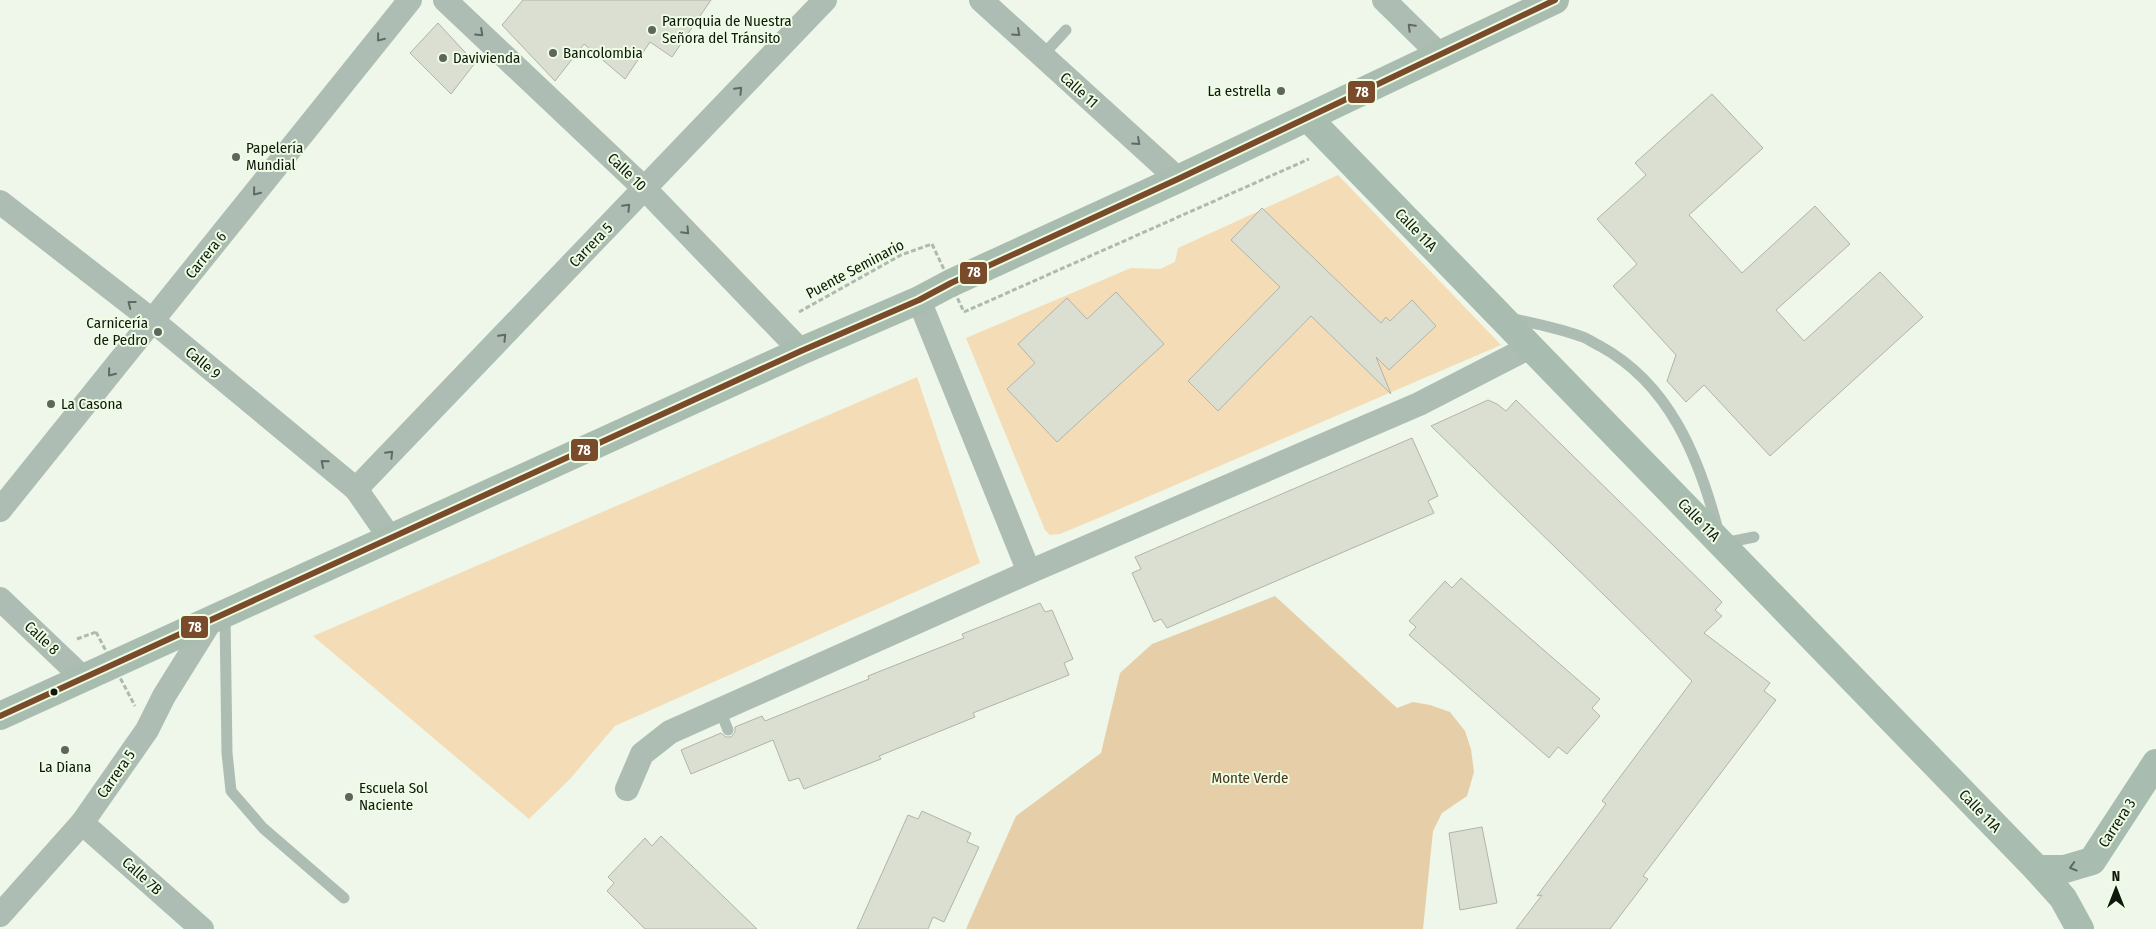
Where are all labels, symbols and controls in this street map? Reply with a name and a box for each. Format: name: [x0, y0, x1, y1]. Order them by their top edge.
place label: Parroquia de Nuestra Señora del Tránsito: [662, 12, 792, 47]
marker: Parroquia de Nuestra Señora del Tránsito: [646, 24, 658, 36]
one-way arrow: [1408, 24, 1417, 33]
one-way arrow: [475, 27, 484, 36]
one-way arrow: [1011, 27, 1020, 36]
one-way arrow: [377, 32, 385, 41]
place label: Bancolombia: [563, 44, 643, 62]
marker: Bancolombia: [547, 47, 559, 59]
place label: Davivienda: [453, 49, 520, 67]
marker: Davivienda: [437, 52, 449, 64]
street label: Calle 11: [1056, 68, 1102, 112]
line badge: 78: [1347, 80, 1376, 104]
place label: La estrella: [1207, 82, 1271, 100]
text: 78: [1355, 84, 1369, 101]
marker: La estrella: [1275, 85, 1287, 97]
one-way arrow: [734, 86, 743, 95]
one-way arrow: [1131, 136, 1140, 145]
place label: Papelería Mundial: [246, 139, 303, 174]
street label: Calle 10: [604, 149, 650, 195]
marker: Papelería Mundial: [230, 151, 242, 163]
one-way arrow: [254, 186, 262, 195]
one-way arrow: [621, 204, 630, 213]
street label: Calle 11A: [1391, 205, 1441, 255]
street label: Carrera 5: [565, 219, 617, 271]
one-way arrow: [680, 225, 689, 234]
street label: Carrera 6: [182, 228, 230, 282]
street label: Puente Seminario: [803, 236, 907, 302]
line badge: 78: [959, 261, 988, 285]
text: 78: [967, 264, 981, 281]
one-way arrow: [128, 302, 137, 310]
place label: Carnicería de Pedro: [86, 314, 148, 349]
marker: Carnicería de Pedro: [152, 326, 164, 338]
one-way arrow: [497, 334, 506, 343]
street label: Calle 9: [182, 343, 224, 383]
one-way arrow: [107, 368, 116, 377]
place label: La Casona: [61, 395, 123, 413]
marker: La Casona: [45, 398, 57, 410]
line badge: 78: [570, 438, 599, 462]
text: 78: [577, 442, 591, 459]
one-way arrow: [384, 451, 393, 460]
one-way arrow: [321, 460, 330, 468]
street label: Calle 11A: [1674, 495, 1724, 545]
line badge: 78: [180, 615, 209, 639]
street label: Calle 8: [21, 617, 63, 659]
text: 78: [188, 619, 202, 636]
unlabelled marker: [49, 687, 59, 697]
marker: La Diana: [59, 744, 71, 756]
street label: Carrera 5: [93, 746, 139, 802]
place label: La Diana: [39, 758, 91, 776]
park label: Monte Verde: [1211, 769, 1289, 787]
place label: Escuela Sol Naciente: [359, 779, 428, 814]
street label: Calle 11A: [1955, 786, 2005, 836]
marker: Escuela Sol Naciente: [343, 791, 355, 803]
street label: Carrera 3: [2095, 795, 2140, 851]
street label: Calle 7B: [118, 853, 166, 899]
one-way arrow: [2070, 861, 2078, 871]
north arrow: [2091, 864, 2141, 914]
text: N: [2112, 868, 2120, 885]

